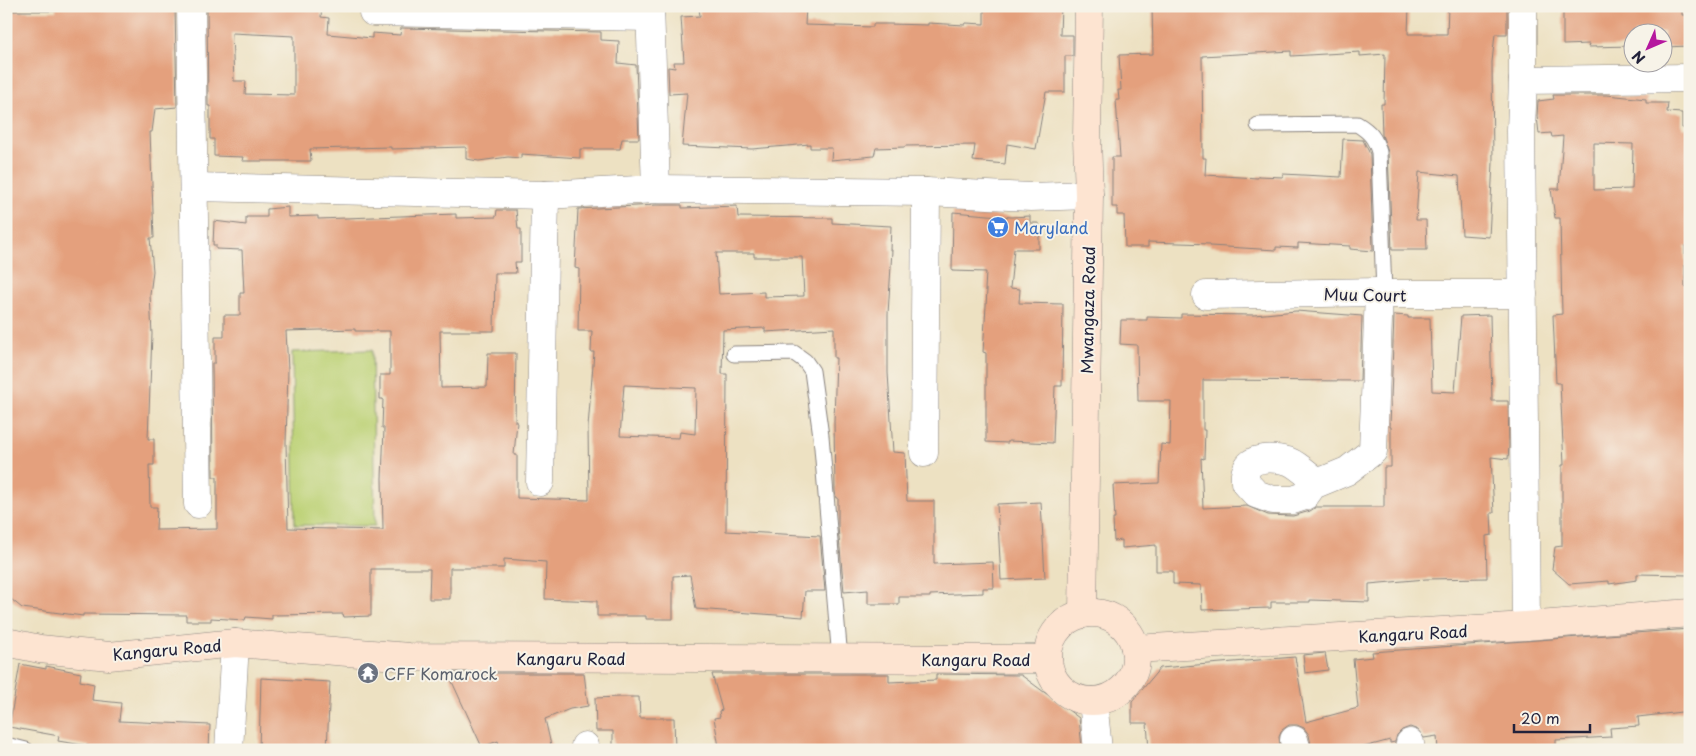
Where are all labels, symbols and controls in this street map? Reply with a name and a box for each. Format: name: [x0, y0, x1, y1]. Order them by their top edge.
north arrow: [1624, 22, 1674, 72]
text: N: [1627, 46, 1650, 69]
supermarket icon: Maryland: [986, 215, 1010, 239]
place label: Maryland: [1014, 215, 1089, 239]
street label: Mwangaza Road: [1074, 246, 1100, 374]
street label: Muu Court: [1323, 281, 1407, 307]
street label: Kangaru Road: [1358, 618, 1468, 648]
street label: Kangaru Road: [111, 632, 223, 666]
street label: Kangaru Road: [516, 646, 626, 670]
street label: Kangaru Road: [921, 647, 1031, 671]
temple icon: CFF Komarock: [356, 661, 380, 685]
place label: CFF Komarock: [384, 661, 498, 685]
scale bar: [1514, 701, 1590, 733]
text: 20 m: [1521, 706, 1560, 729]

